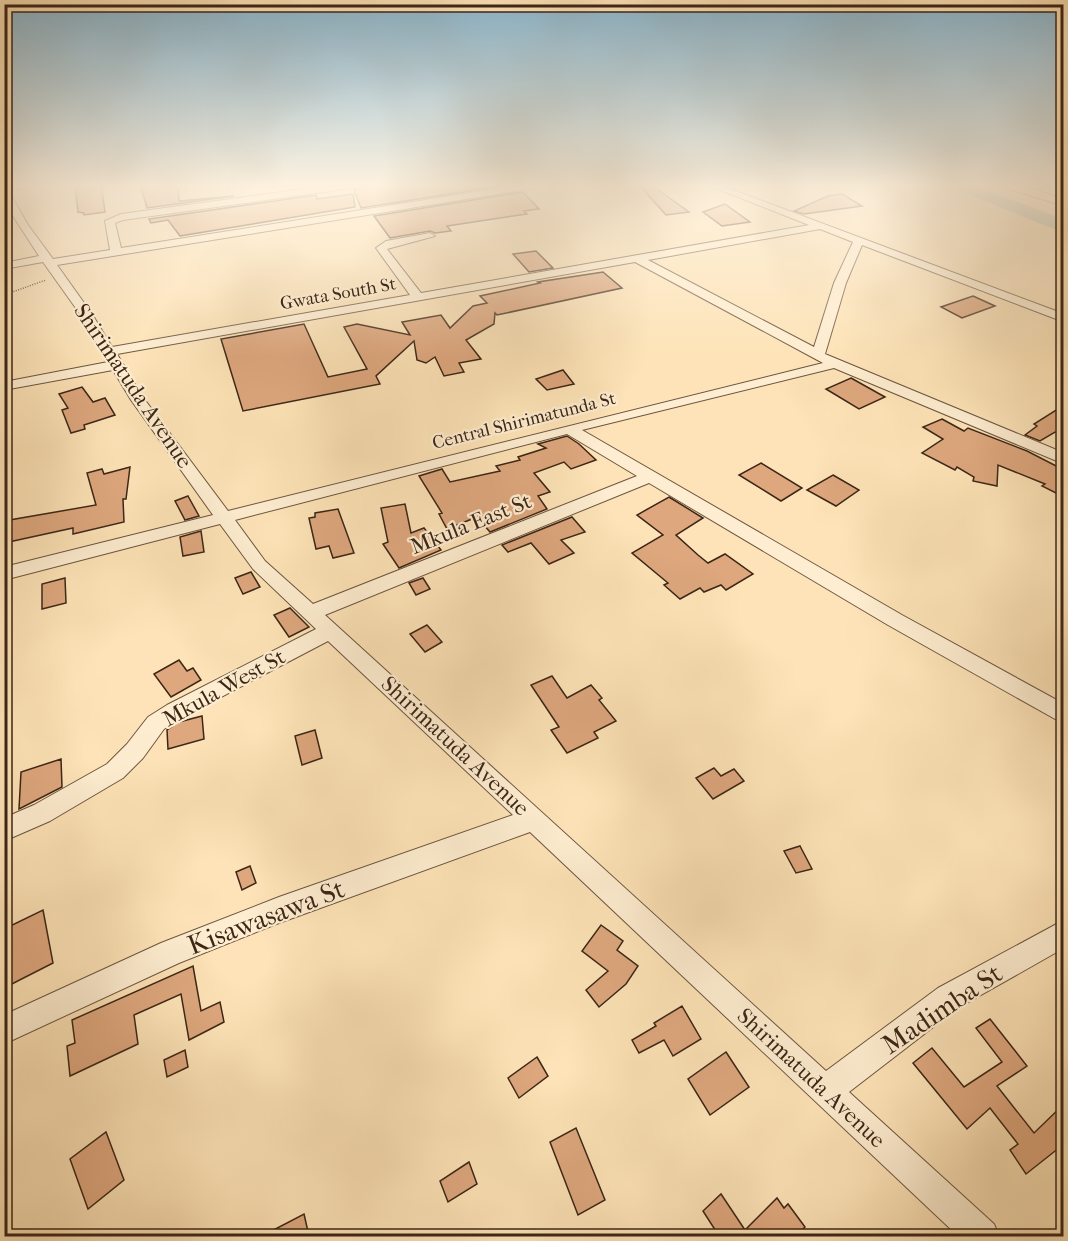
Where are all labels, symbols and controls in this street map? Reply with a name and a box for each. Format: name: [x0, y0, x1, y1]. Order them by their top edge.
street label: Gwata South St: [278, 273, 398, 315]
street label: Shirimatuda Avenue: [68, 299, 198, 473]
street label: Central Shirimatunda St: [430, 388, 618, 454]
street label: Mkula East St: [407, 488, 536, 560]
street label: Mkula West St: [158, 644, 290, 732]
street label: Shirimatuda Avenue: [376, 671, 534, 821]
street label: Kisawasawa St: [183, 872, 349, 962]
street label: Madimba St: [876, 957, 1009, 1061]
street label: Shirimatuda Avenue: [732, 1003, 890, 1153]

